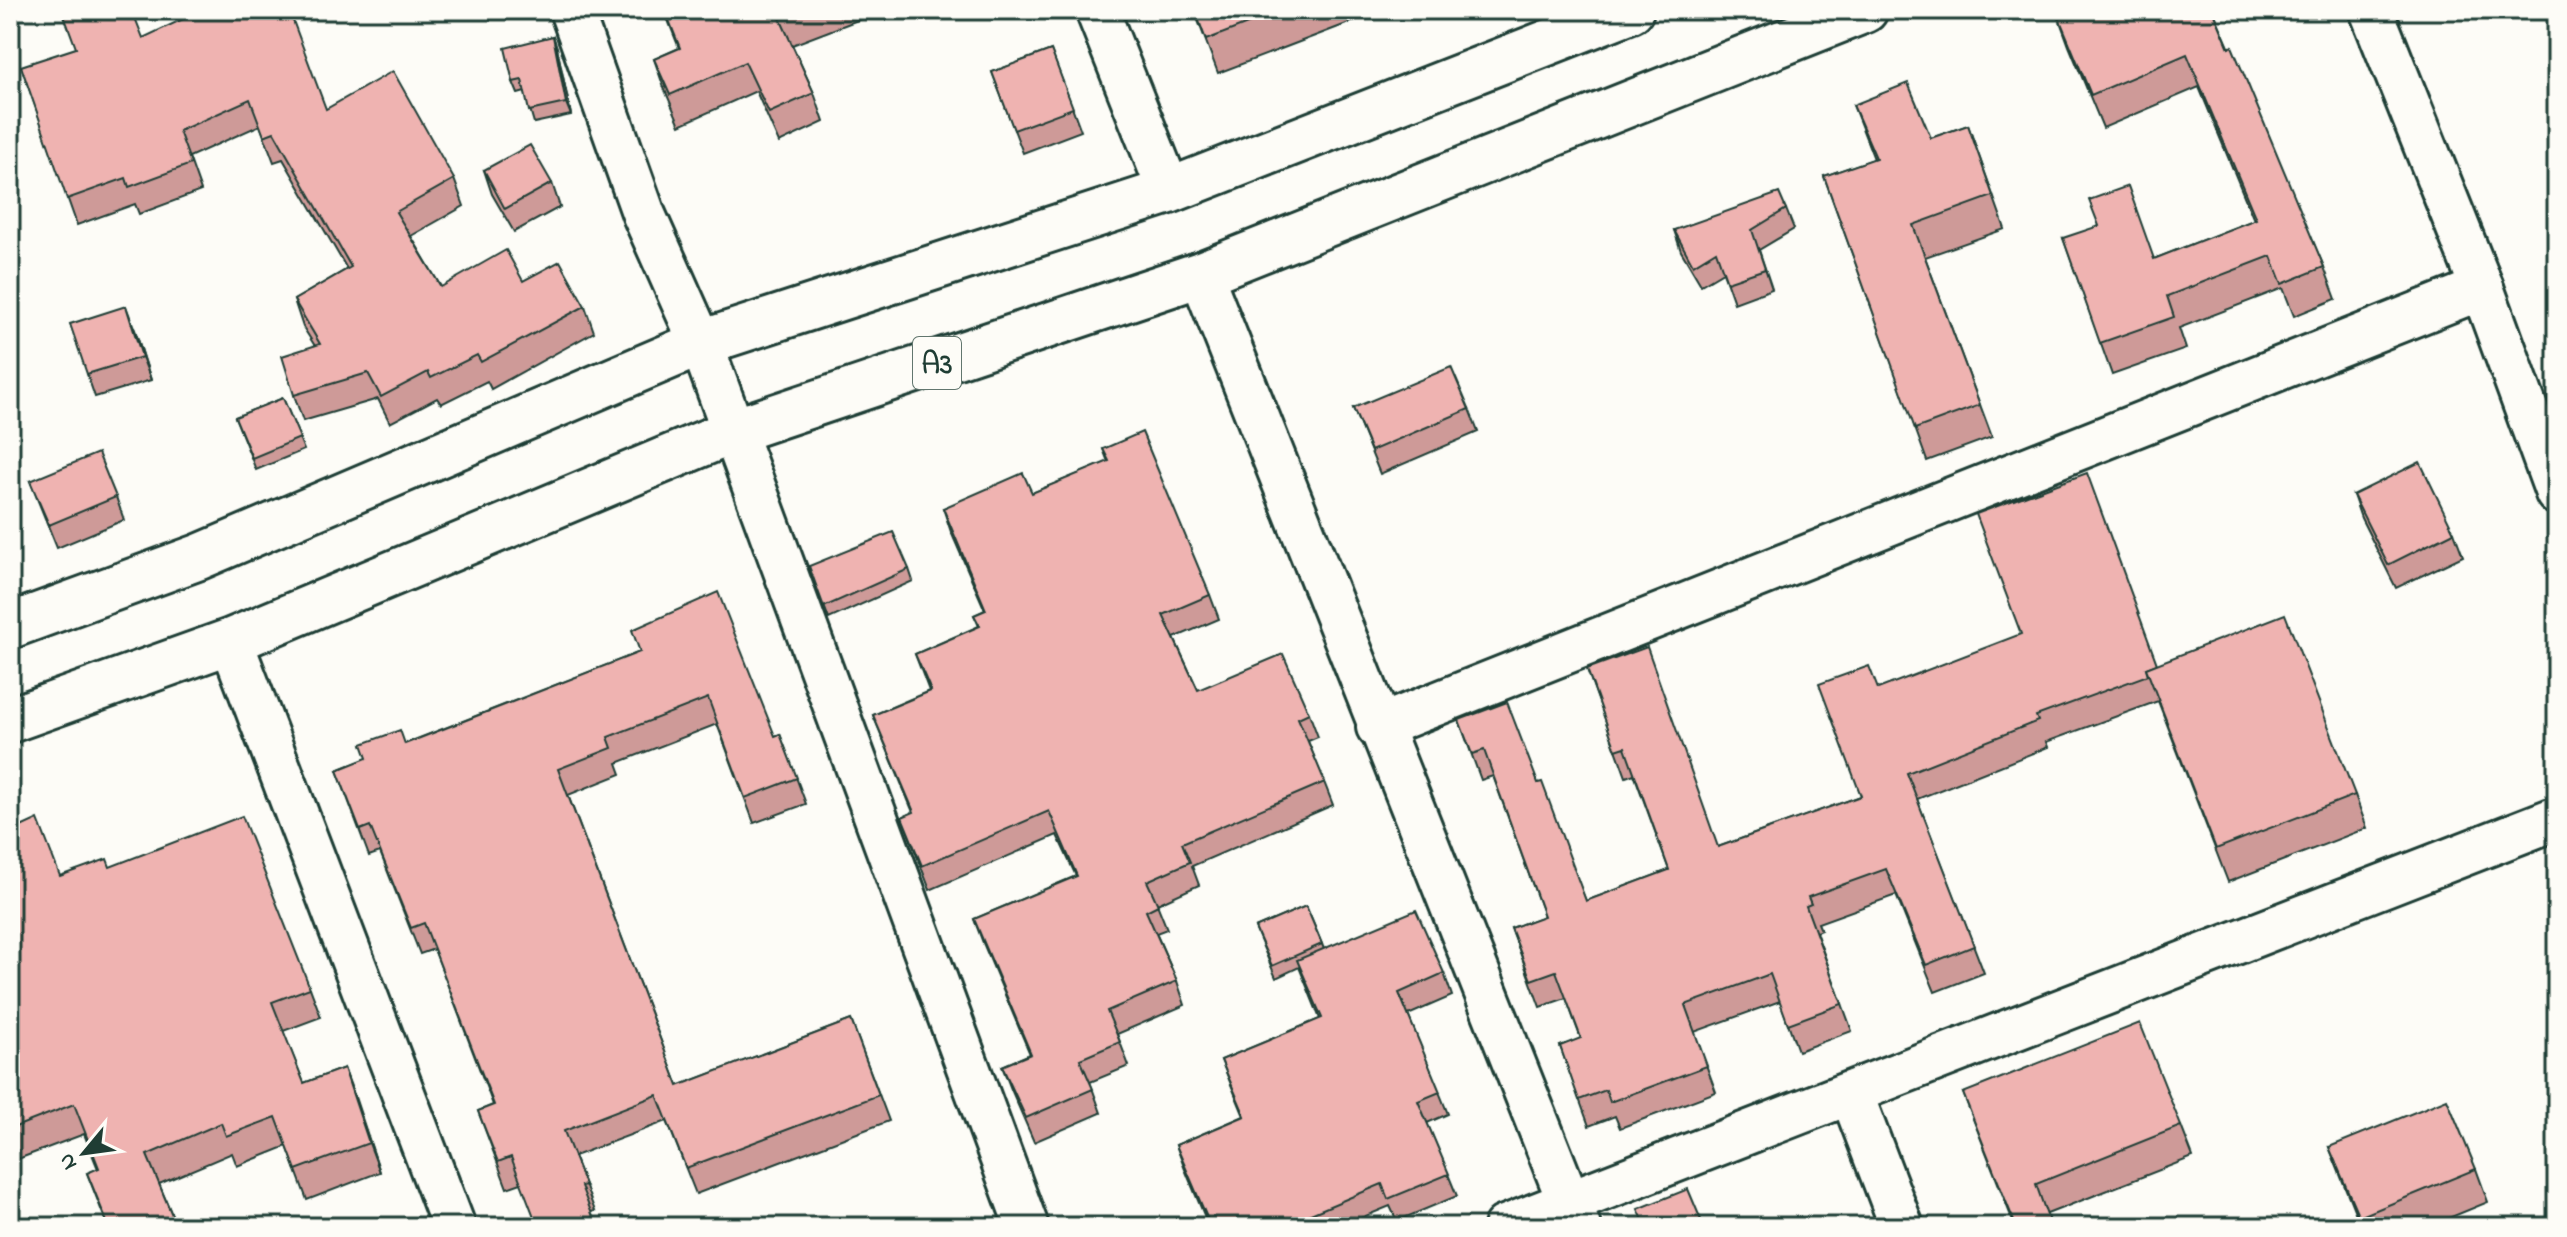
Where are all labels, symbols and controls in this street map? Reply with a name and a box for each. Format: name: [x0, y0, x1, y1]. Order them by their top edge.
road number: A3: [913, 337, 961, 389]
north arrow: [44, 1113, 124, 1193]
text: N: [52, 1147, 87, 1175]

